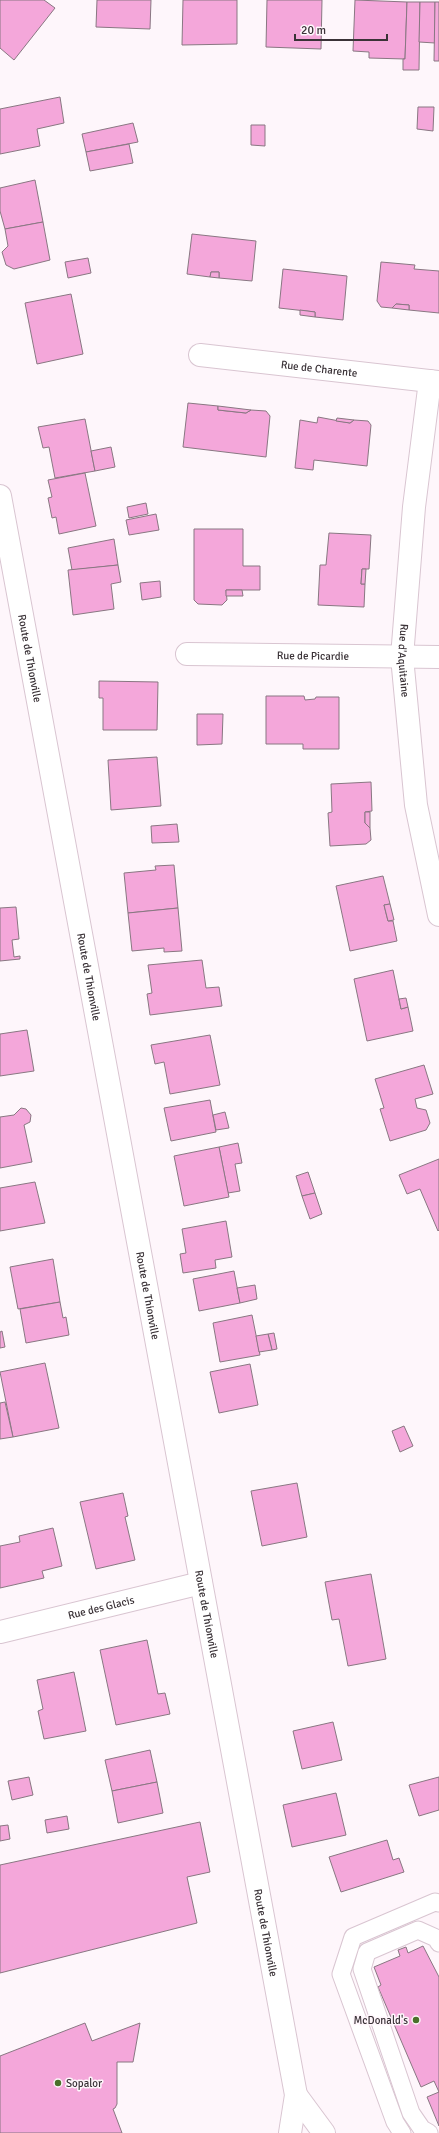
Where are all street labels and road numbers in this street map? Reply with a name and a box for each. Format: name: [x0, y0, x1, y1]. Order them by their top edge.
street label: Rue de Charente: [280, 358, 358, 380]
street label: Route de Thionville: [15, 613, 44, 703]
street label: Rue d'Aquitaine: [395, 623, 412, 698]
street label: Rue de Picardie: [277, 649, 349, 663]
street label: Route de Thionville: [74, 932, 103, 1022]
street label: Route de Thionville: [133, 1250, 162, 1341]
street label: Route de Thionville: [192, 1569, 221, 1659]
street label: Rue des Glacis: [67, 1593, 136, 1622]
street label: Route de Thionville: [251, 1888, 280, 1978]

